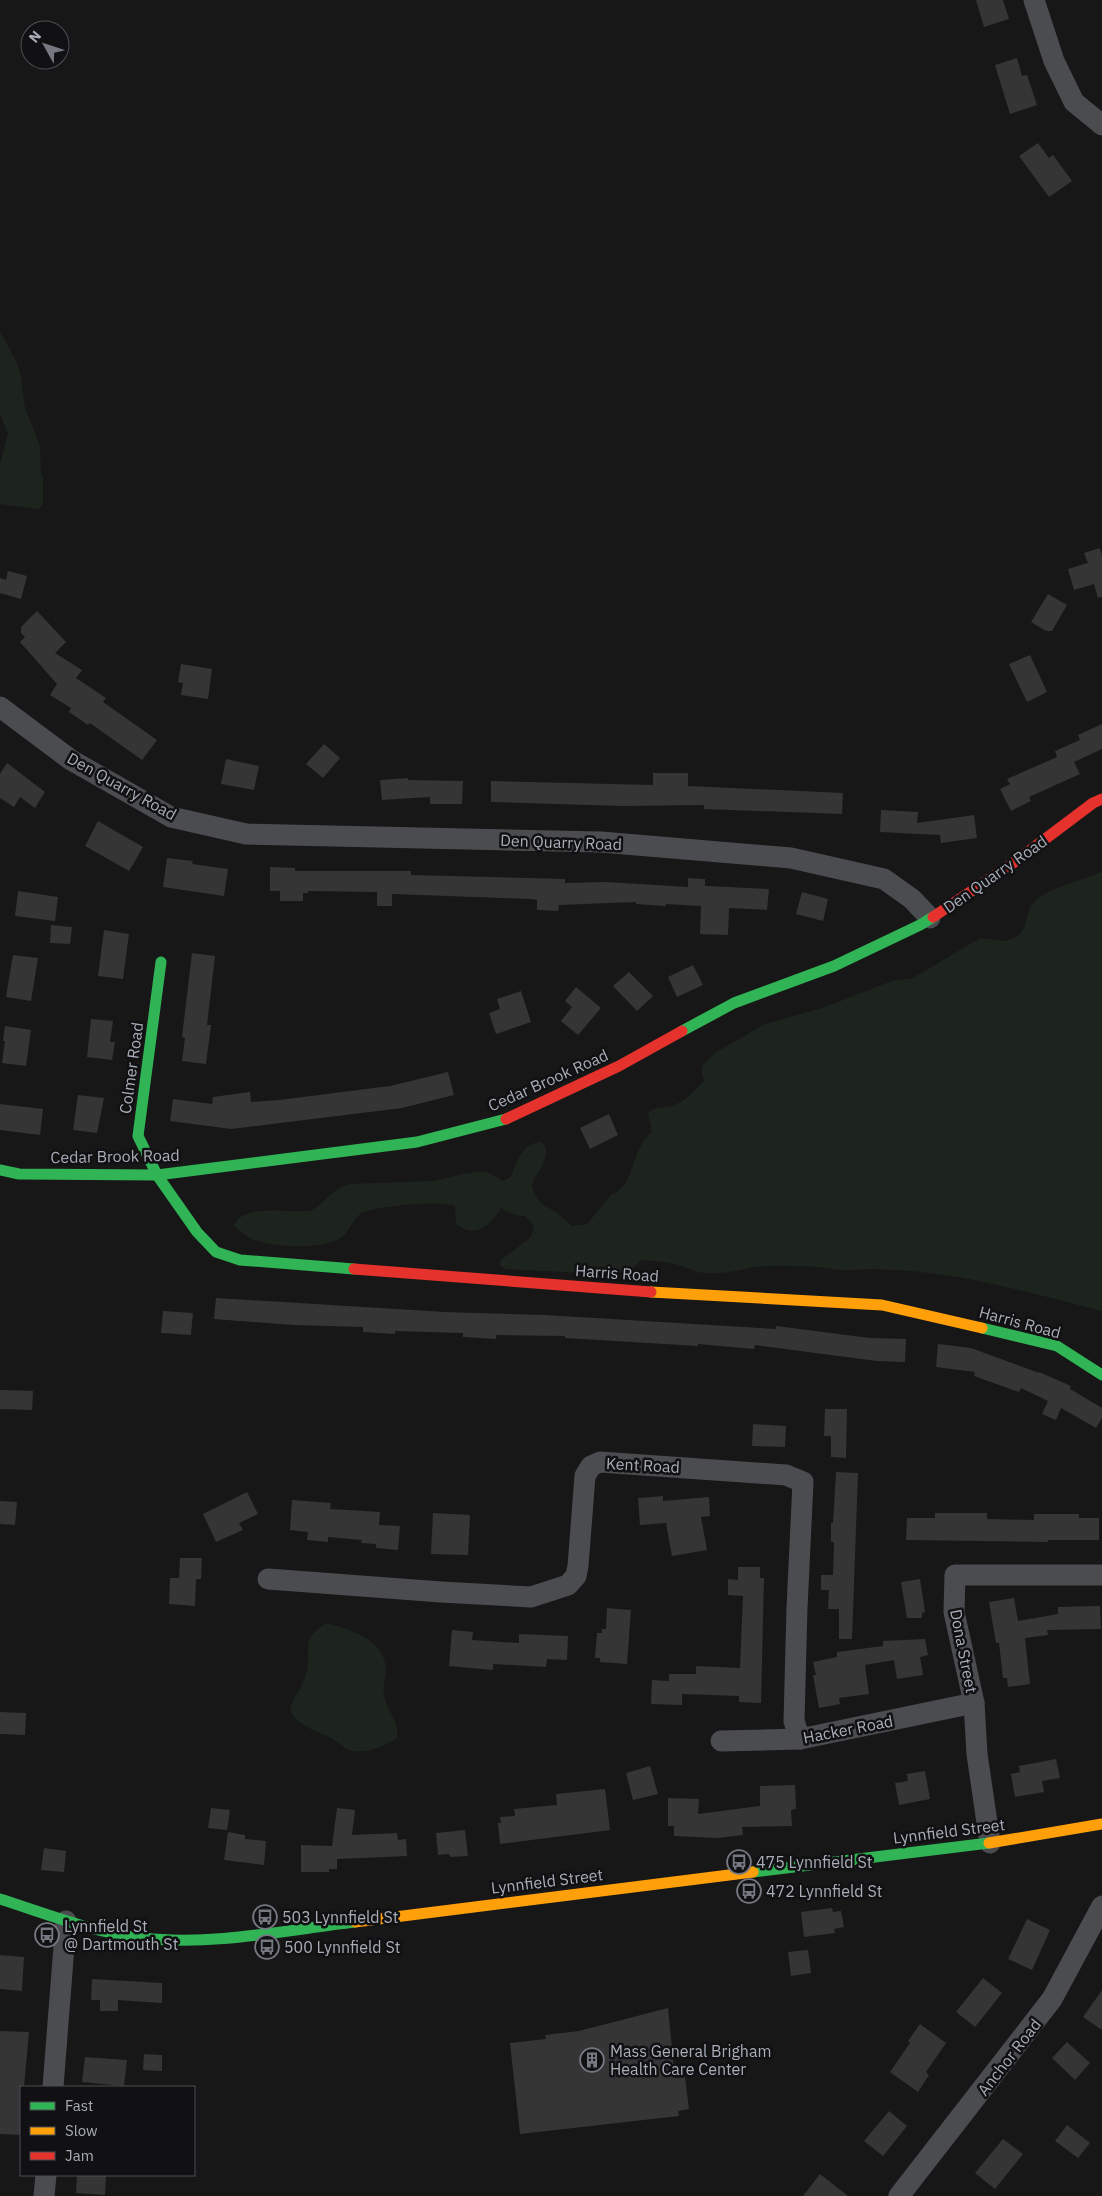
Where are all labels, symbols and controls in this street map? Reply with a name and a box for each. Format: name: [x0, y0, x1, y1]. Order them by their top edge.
north arrow: [20, 20, 70, 70]
text: N: [25, 27, 45, 46]
street label: Den Quarry Road: [64, 748, 180, 824]
street label: Den Quarry Road: [500, 830, 622, 854]
street label: Den Quarry Road: [939, 831, 1051, 917]
street label: Colmer Road: [115, 1021, 147, 1115]
street label: Cedar Brook Road: [485, 1045, 611, 1115]
street label: Cedar Brook Road: [50, 1145, 180, 1167]
street label: Harris Road: [574, 1260, 660, 1286]
street label: Harris Road: [977, 1301, 1063, 1343]
street label: Kent Road: [606, 1453, 680, 1477]
street label: Dona Street: [946, 1607, 982, 1695]
street label: Hacker Road: [801, 1710, 895, 1748]
street label: Lynnfield Street: [892, 1814, 1006, 1848]
bus stop icon: 475 Lynnfield St: [726, 1849, 752, 1875]
place label: 475 Lynnfield St: [756, 1852, 872, 1872]
street label: Lynnfield Street: [490, 1864, 604, 1898]
bus stop icon: 472 Lynnfield St: [736, 1878, 762, 1904]
place label: 472 Lynnfield St: [766, 1881, 882, 1901]
bus stop icon: 503 Lynnfield St: [252, 1904, 278, 1930]
place label: 503 Lynnfield St: [282, 1907, 398, 1927]
place label: Lynnfield St @ Dartmouth St: [64, 1916, 178, 1954]
bus stop icon: Lynnfield St @ Dartmouth St: [34, 1922, 60, 1948]
bus stop icon: 500 Lynnfield St: [254, 1934, 280, 1960]
place label: 500 Lynnfield St: [284, 1937, 400, 1957]
street label: Anchor Road: [973, 2015, 1045, 2099]
place label: Mass General Brigham Health Care Center: [610, 2041, 771, 2079]
building icon: Mass General Brigham Health Care Center: [579, 2047, 605, 2073]
legend: [20, 2086, 195, 2176]
text: Fast: [65, 2096, 93, 2115]
text: Slow: [65, 2121, 98, 2140]
text: Jam: [65, 2146, 94, 2165]

